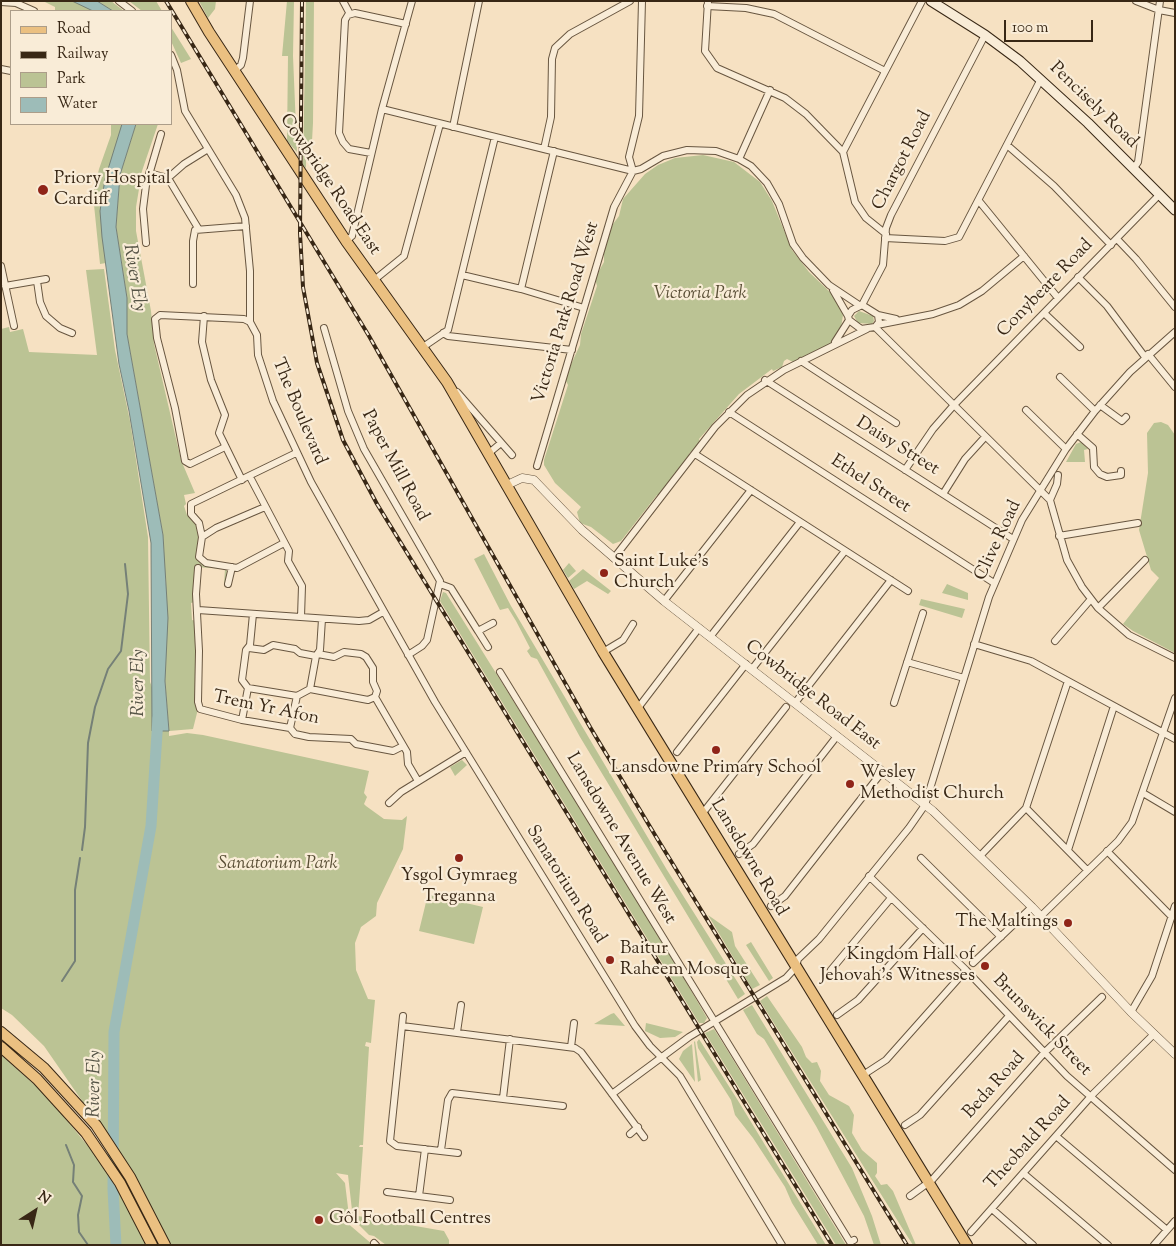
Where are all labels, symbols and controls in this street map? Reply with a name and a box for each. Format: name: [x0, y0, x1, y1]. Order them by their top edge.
legend: [10, 10, 172, 125]
scale bar: [1006, 10, 1095, 42]
text: 100 m: [1012, 18, 1048, 39]
text: Road: [57, 19, 91, 40]
text: Railway: [57, 44, 108, 65]
street label: Pencisely Road: [1044, 58, 1142, 154]
text: Park: [57, 69, 86, 90]
text: Water: [57, 94, 97, 115]
street label: Chargot Road: [869, 108, 937, 214]
street label: Cowbridge Road East: [274, 110, 384, 260]
place label: Priory Hospital Cardiff: [54, 169, 171, 212]
marker: Priory Hospital Cardiff: [36, 183, 50, 197]
street label: Victoria Park Road West: [529, 220, 605, 406]
street label: Conybeare Road: [994, 235, 1098, 343]
water label: River Ely: [116, 243, 150, 313]
park label: Victoria Park: [653, 284, 747, 306]
street label: The Boulevard: [266, 355, 330, 469]
street label: Paper Mill Road: [356, 407, 432, 525]
street label: Daisy Street: [851, 413, 943, 481]
street label: Ethel Street: [826, 451, 914, 519]
street label: Clive Road: [971, 497, 1027, 585]
place label: Saint Luke's Church: [614, 552, 709, 594]
marker: Saint Luke's Church: [598, 567, 610, 579]
street label: Cowbridge Road East: [740, 636, 884, 756]
water label: River Ely: [129, 649, 151, 717]
street label: Trem Yr Afon: [211, 687, 321, 731]
marker: Lansdowne Primary School: [710, 744, 722, 756]
street label: Lansdowne Avenue West: [560, 749, 680, 929]
place label: Lansdowne Primary School: [611, 758, 821, 780]
place label: Wesley Methodist Church: [860, 763, 1004, 806]
marker: Wesley Methodist Church: [844, 778, 856, 790]
street label: Lansdowne Road: [705, 796, 791, 920]
street label: Sanatorium Road: [520, 822, 610, 948]
marker: Ysgol Gymraeg Treganna: [453, 852, 465, 864]
park label: Sanatorium Park: [218, 854, 338, 876]
place label: Ysgol Gymraeg Treganna: [401, 866, 517, 909]
place label: The Maltings: [955, 912, 1058, 934]
marker: The Maltings: [1062, 917, 1074, 929]
place label: Baitur Raheem Mosque: [620, 939, 749, 982]
place label: Kingdom Hall of Jehovah's Witnesses: [820, 945, 975, 988]
marker: Baitur Raheem Mosque: [604, 954, 616, 966]
marker: Kingdom Hall of Jehovah's Witnesses: [979, 960, 991, 972]
street label: Brunswick Street: [987, 971, 1095, 1081]
street label: Beda Road: [959, 1048, 1031, 1124]
water label: River Ely: [84, 1050, 108, 1118]
street label: Theobald Road: [981, 1093, 1077, 1195]
north arrow: [10, 1186, 60, 1236]
text: N: [33, 1187, 54, 1210]
place label: Gôl Football Centres: [329, 1209, 491, 1231]
marker: Gôl Football Centres: [313, 1214, 325, 1226]

